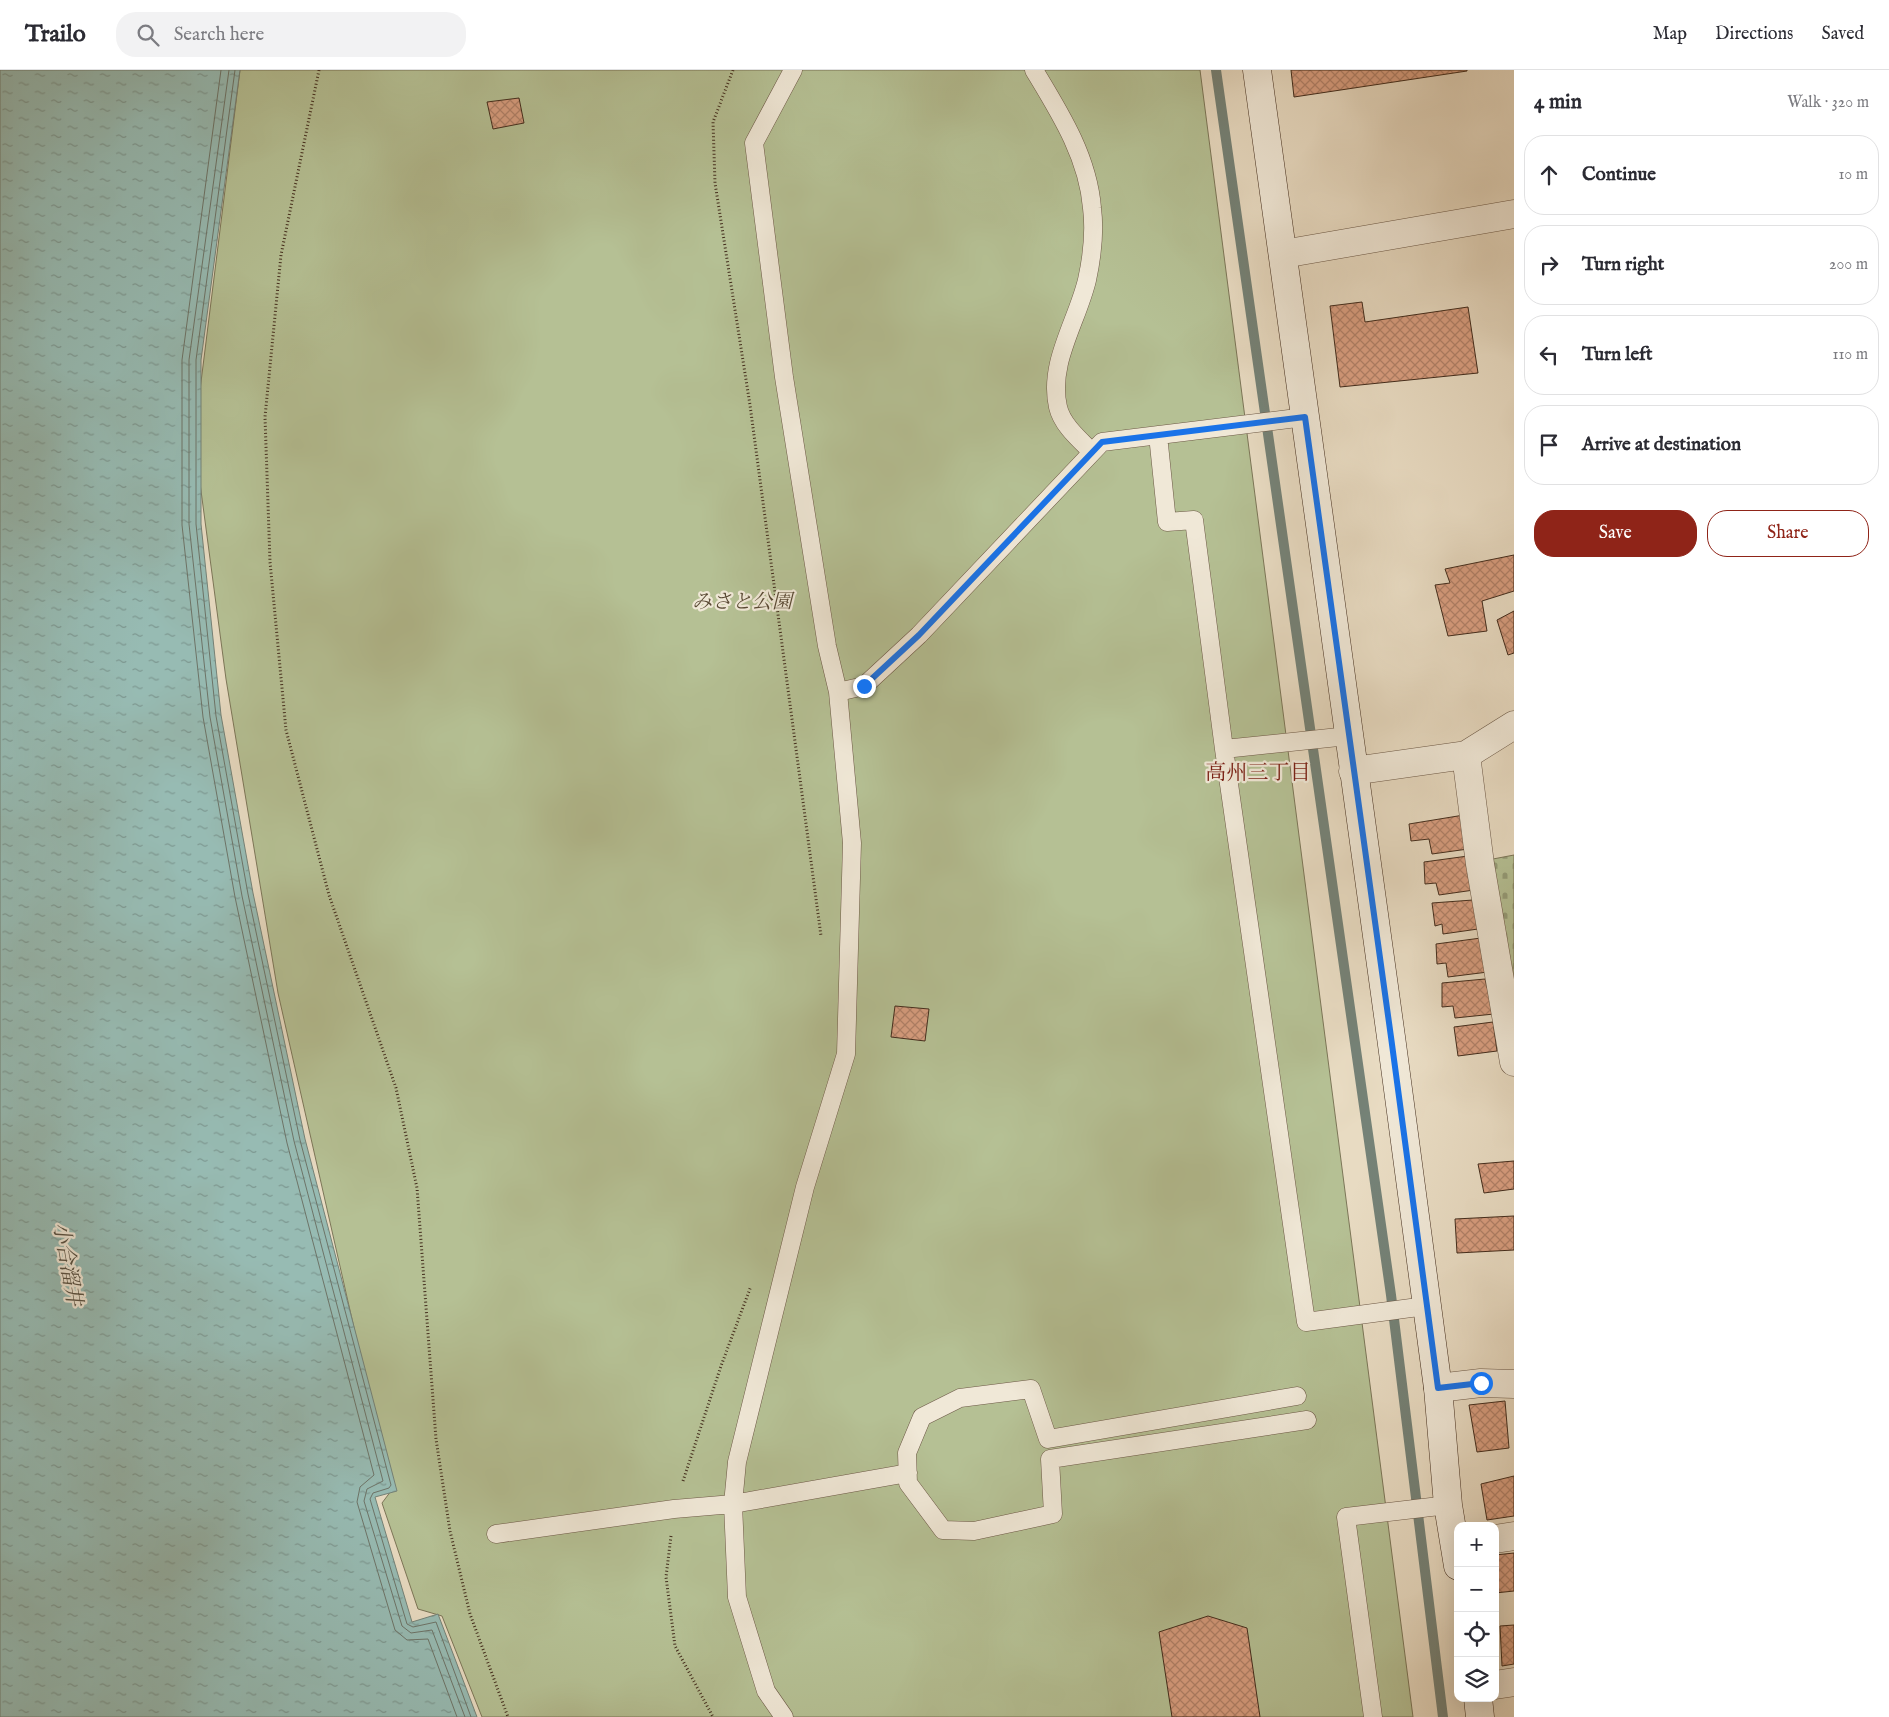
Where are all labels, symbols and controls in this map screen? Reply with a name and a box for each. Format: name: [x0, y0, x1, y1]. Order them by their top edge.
search box: [116, 12, 466, 57]
text: Trailo: [25, 19, 86, 50]
icon: search: [134, 21, 162, 49]
text: Search here: [174, 23, 264, 47]
text: Map: [1653, 23, 1687, 46]
text: Directions: [1715, 23, 1793, 46]
text: Saved: [1821, 23, 1864, 46]
text: 4 min: [1534, 89, 1582, 116]
text: Walk · 320 m: [1787, 93, 1869, 113]
icon: ahead: [1535, 161, 1563, 189]
text: Continue: [1582, 163, 1656, 187]
text: 10 m: [1838, 165, 1868, 185]
icon: right: [1535, 251, 1563, 279]
text: Turn right: [1582, 253, 1664, 277]
text: 200 m: [1829, 255, 1868, 275]
icon: left: [1535, 341, 1563, 369]
text: Turn left: [1582, 343, 1653, 367]
text: 110 m: [1832, 345, 1868, 365]
icon: arrive: [1535, 431, 1563, 459]
text: Arrive at destination: [1582, 433, 1741, 457]
button: Save: [1534, 510, 1697, 557]
button: Share: [1707, 510, 1869, 557]
park label: みさと公園: [692, 590, 795, 615]
route end: [853, 675, 876, 698]
district label: 高州三丁目: [1206, 760, 1311, 787]
water label: 小合溜井: [46, 1221, 87, 1310]
route start: [1470, 1372, 1493, 1395]
map controls: [1454, 1522, 1499, 1702]
button: +: [1454, 1522, 1499, 1567]
button: −: [1454, 1567, 1499, 1612]
button: locate: [1454, 1612, 1499, 1657]
button: layers: [1454, 1657, 1499, 1702]

